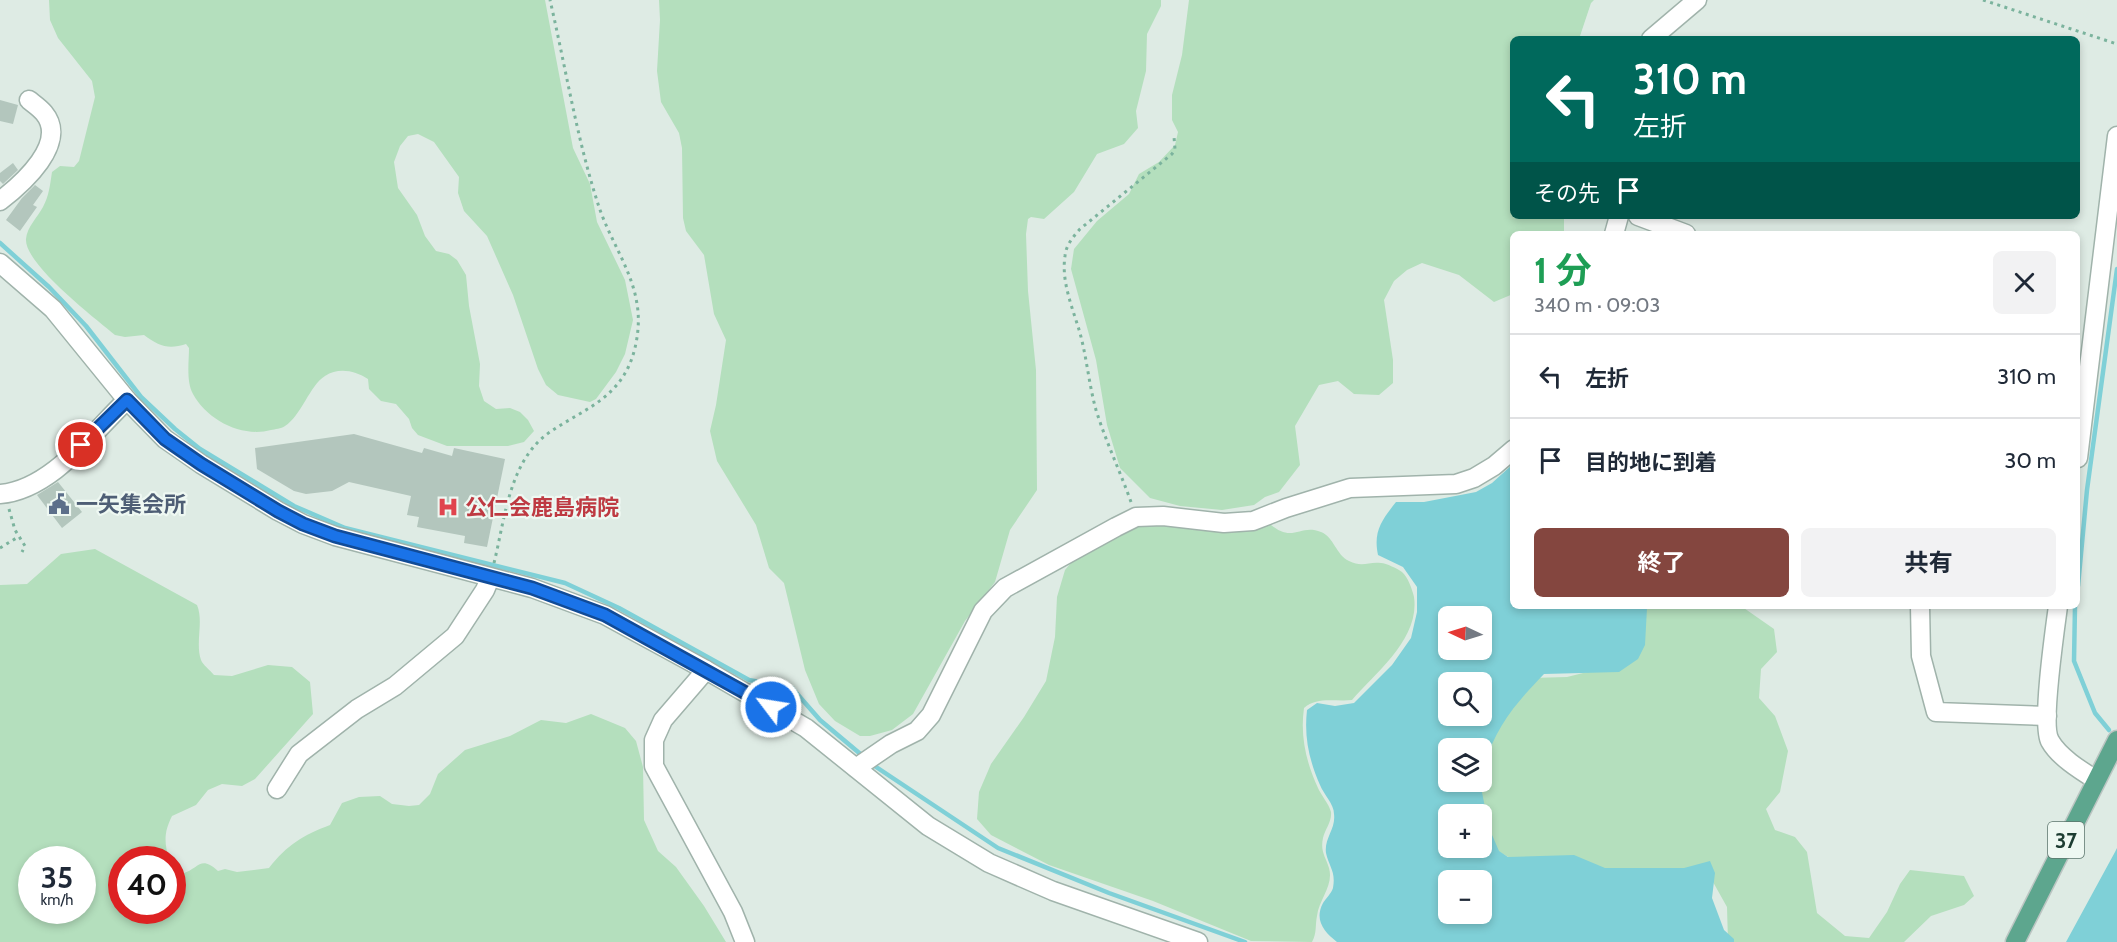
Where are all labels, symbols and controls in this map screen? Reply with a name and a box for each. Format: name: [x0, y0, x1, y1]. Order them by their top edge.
text: 310 m: [1633, 53, 1747, 105]
icon: left: [1534, 60, 1612, 138]
text: 左折: [1633, 110, 1687, 143]
icon: arrive: [1612, 174, 1645, 207]
text: その先: [1534, 180, 1600, 207]
text: 1 分: [1534, 248, 1591, 292]
button: close: [1993, 251, 2056, 314]
text: 340 m · 09:03: [1534, 293, 1660, 317]
icon: left: [1534, 360, 1567, 393]
text: 310 m: [1997, 363, 2056, 390]
text: 左折: [1585, 365, 1629, 392]
pin: [55, 419, 106, 470]
icon: arrive: [64, 428, 97, 461]
icon: arrive: [1534, 444, 1567, 477]
text: 30 m: [2004, 447, 2056, 474]
text: 目的地に到着: [1585, 449, 1717, 476]
place label: 一矢集会所: [76, 491, 186, 518]
public building icon: 一矢集会所: [47, 492, 71, 516]
place label: 公仁会鹿島病院: [465, 494, 619, 521]
hospital icon: 公仁会鹿島病院: [436, 495, 460, 519]
button: 終了: [1534, 528, 1789, 597]
button: 共有: [1801, 528, 2056, 597]
north arrow: [1438, 606, 1492, 660]
map controls: [1438, 606, 1492, 924]
button: search: [1438, 672, 1492, 726]
position arrow: [739, 675, 803, 739]
button: layers: [1438, 738, 1492, 792]
button: +: [1438, 804, 1492, 858]
road number: 37: [2048, 822, 2084, 858]
speed limit sign: 40: [108, 846, 186, 924]
text: 35: [41, 859, 73, 896]
button: −: [1438, 870, 1492, 924]
text: km/h: [41, 891, 73, 909]

